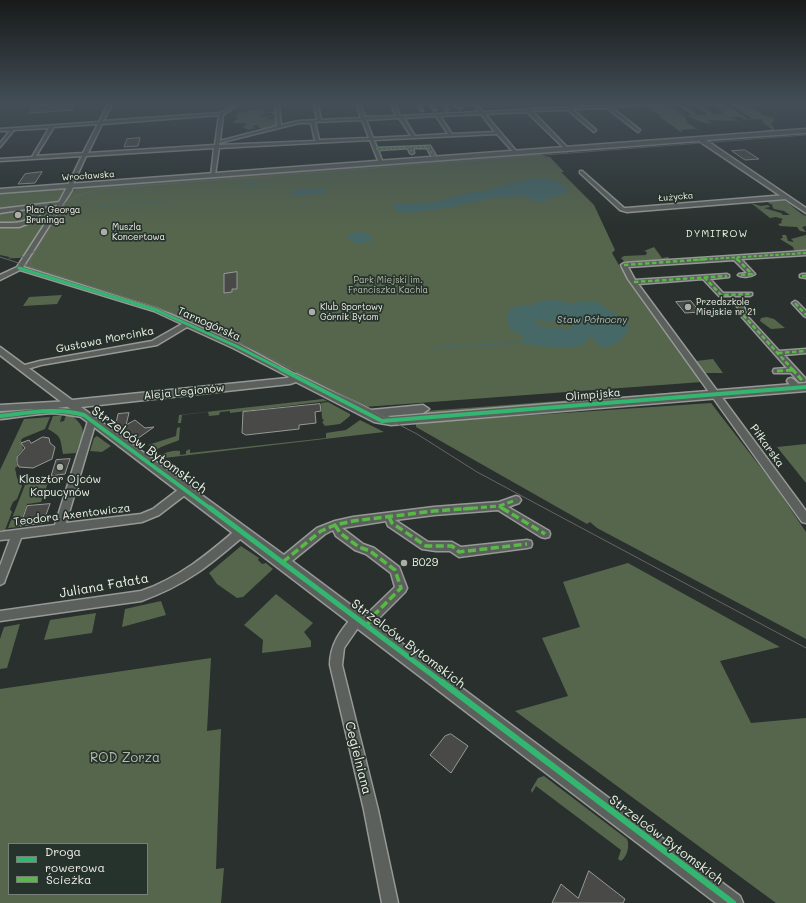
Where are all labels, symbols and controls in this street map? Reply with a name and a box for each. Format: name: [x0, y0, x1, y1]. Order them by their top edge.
street label: Wrocławska: [61, 169, 115, 183]
street label: Łużycka: [658, 190, 694, 204]
place label: Plac Georga Bruninga: [26, 205, 80, 226]
marker: Plac Georga Bruninga: [13, 210, 23, 220]
place label: Muszla Koncertowa: [112, 222, 165, 243]
marker: Muszla Koncertowa: [99, 227, 109, 237]
district label: DYMITROW: [686, 228, 748, 240]
park label: Park Miejski im. Franciszka Kachla: [348, 275, 428, 296]
place label: Przedszkole Miejskie nr 21: [696, 297, 756, 318]
place label: Klub Sportowy Górnik Bytom: [320, 302, 383, 323]
marker: Przedszkole Miejskie nr 21: [683, 302, 693, 312]
street label: Tarnogórska: [175, 304, 243, 344]
marker: Klub Sportowy Górnik Bytom: [307, 307, 317, 317]
water label: Staw Północny: [557, 314, 627, 326]
street label: Gustawa Morcinka: [55, 324, 155, 356]
street label: Aleja Legionów: [143, 381, 225, 403]
street label: Olimpijska: [565, 386, 621, 404]
street label: Strzelców Bytomskich: [88, 403, 210, 497]
street label: Piłkarska: [747, 422, 787, 470]
marker: Klasztor Ojców Kapucynów: [55, 462, 65, 472]
place label: Klasztor Ojców Kapucynów: [19, 473, 101, 499]
street label: Teodora Axentowicza: [13, 501, 131, 529]
place label: B029: [412, 556, 438, 570]
marker: B029: [399, 558, 409, 568]
street label: Juliana Fałata: [58, 570, 150, 602]
street label: Strzelców Bytomskich: [348, 596, 468, 692]
street label: Cegielniana: [341, 720, 375, 796]
park label: ROD Zorza: [90, 750, 160, 766]
street label: Strzelców Bytomskich: [606, 792, 726, 888]
legend: [8, 843, 148, 895]
text: Droga rowerowa: [45, 843, 105, 875]
text: Ścieżka: [46, 871, 91, 887]

